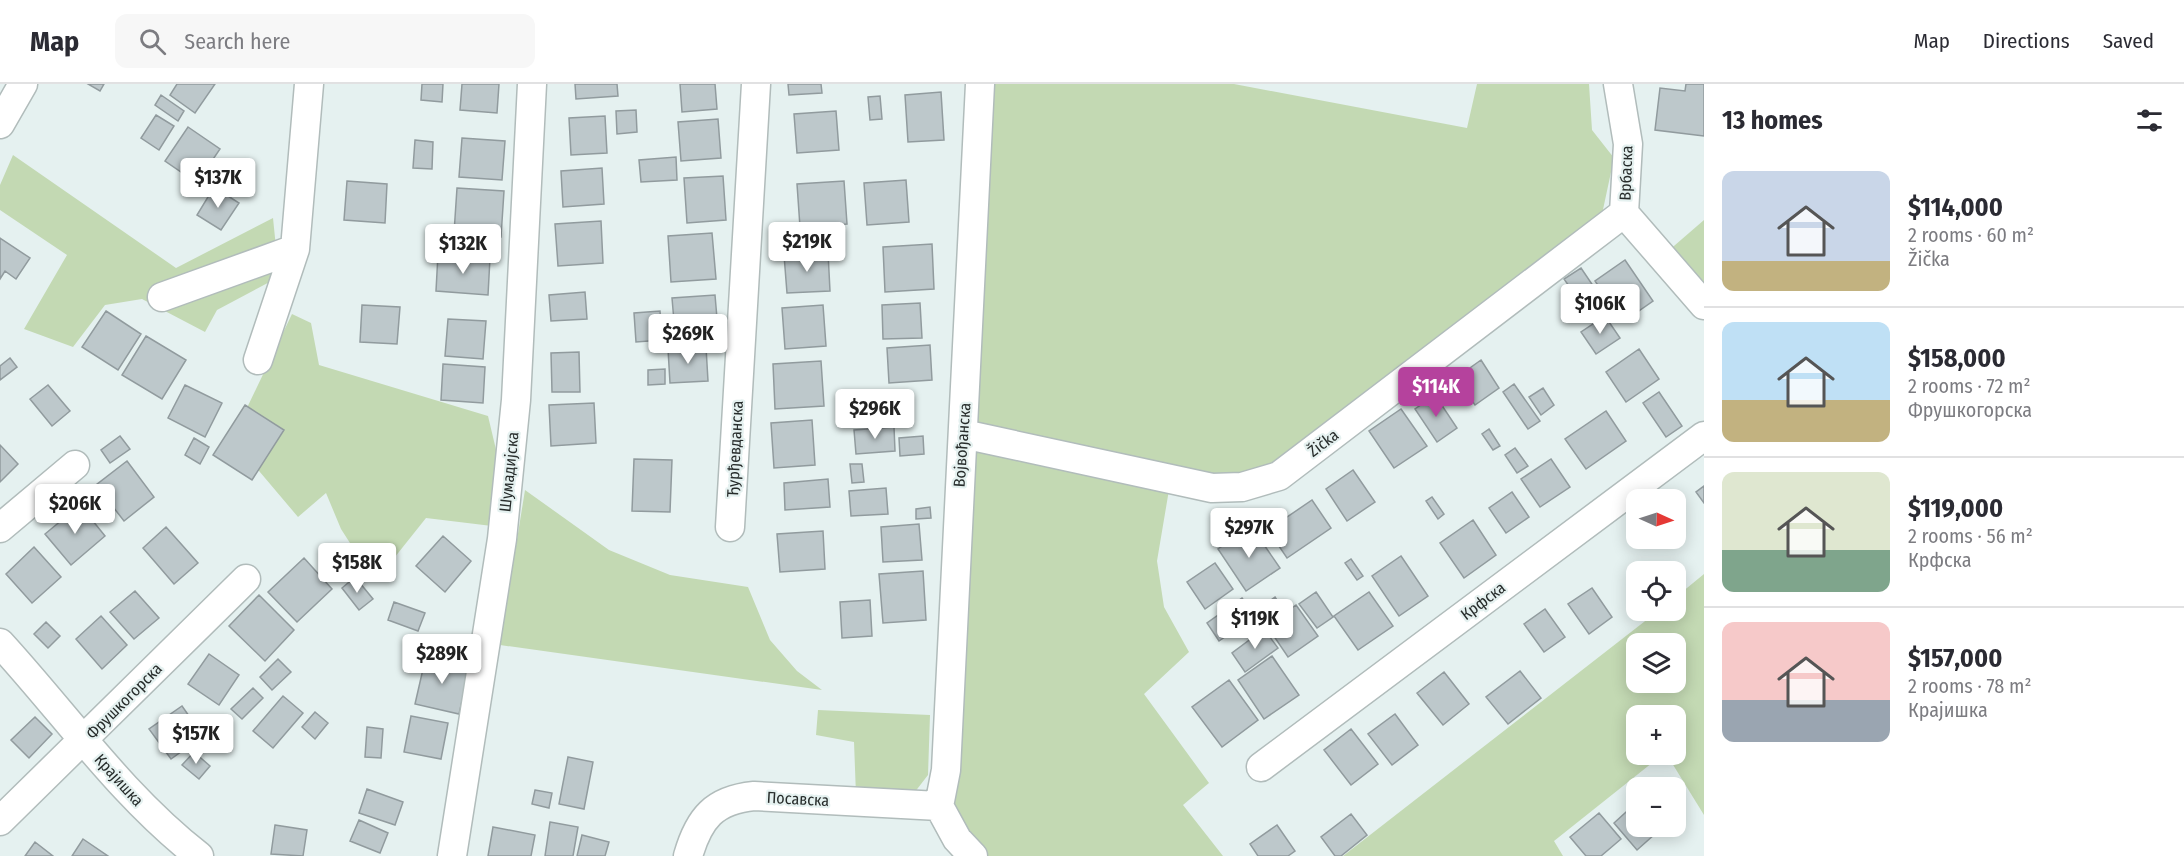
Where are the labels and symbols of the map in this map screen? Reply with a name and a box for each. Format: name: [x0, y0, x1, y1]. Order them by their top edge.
street label: Врбаска: [1616, 145, 1636, 201]
pin: $137K: [176, 158, 260, 209]
pin: $219K: [765, 222, 849, 273]
pin: $132K: [421, 224, 505, 275]
pin: $106K: [1558, 284, 1642, 335]
pin: $269K: [646, 314, 730, 365]
pin: $114K: [1394, 367, 1478, 418]
pin: $296K: [833, 389, 917, 440]
street label: Ђурђевданска: [723, 400, 747, 498]
street label: Војвођанска: [950, 402, 974, 488]
street label: Žička: [1303, 424, 1342, 461]
street label: Шумадијска: [495, 431, 523, 513]
pin: $206K: [33, 484, 117, 535]
north arrow: [1626, 489, 1686, 549]
pin: $297K: [1207, 508, 1291, 559]
pin: $158K: [315, 543, 399, 594]
street label: Крфска: [1457, 578, 1509, 624]
pin: $119K: [1213, 599, 1297, 650]
pin: $289K: [400, 634, 484, 685]
street label: Фрушкогорска: [82, 659, 166, 743]
pin: $157K: [154, 714, 238, 765]
street label: Крајишка: [91, 750, 147, 810]
street label: Посавска: [766, 788, 830, 810]

